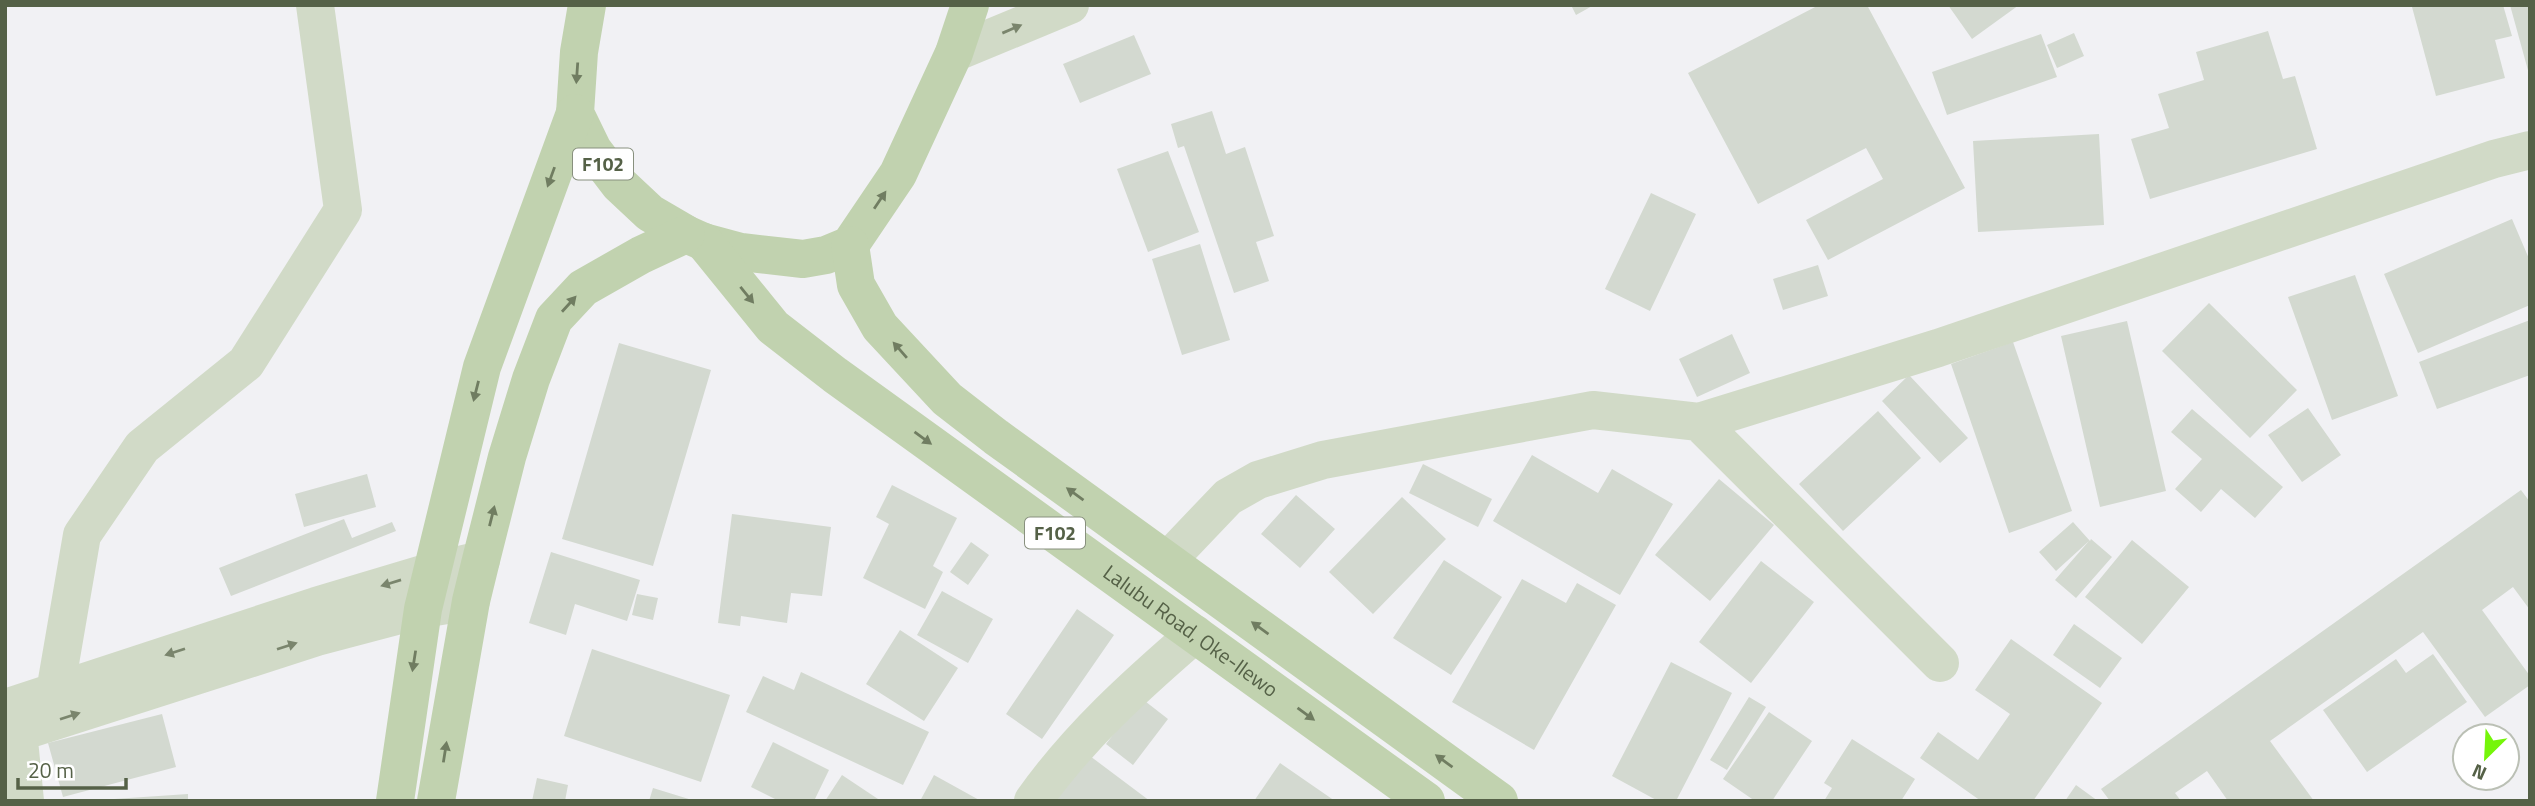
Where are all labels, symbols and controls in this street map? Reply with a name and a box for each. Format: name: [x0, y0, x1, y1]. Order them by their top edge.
one-way arrow: [1002, 24, 1023, 35]
one-way arrow: [572, 62, 583, 84]
road number: F102: [573, 148, 633, 180]
one-way arrow: [546, 166, 557, 187]
one-way arrow: [873, 191, 887, 209]
one-way arrow: [740, 286, 755, 304]
one-way arrow: [560, 296, 576, 313]
one-way arrow: [893, 342, 908, 359]
one-way arrow: [470, 381, 481, 403]
one-way arrow: [914, 431, 932, 445]
one-way arrow: [1066, 488, 1084, 502]
one-way arrow: [487, 505, 498, 527]
road number: F102: [1025, 518, 1085, 548]
street label: Lalubu Road, Oke-Ilewo: [1097, 556, 1285, 705]
one-way arrow: [381, 579, 402, 589]
one-way arrow: [1251, 621, 1269, 635]
one-way arrow: [276, 640, 297, 651]
one-way arrow: [164, 648, 185, 658]
one-way arrow: [408, 650, 419, 672]
one-way arrow: [1297, 707, 1315, 721]
one-way arrow: [60, 710, 81, 721]
north arrow: [2451, 722, 2521, 792]
one-way arrow: [440, 741, 451, 763]
scale bar: [18, 746, 126, 790]
text: 20 m: [28, 754, 74, 786]
one-way arrow: [1435, 754, 1453, 768]
text: N: [2467, 757, 2491, 789]

